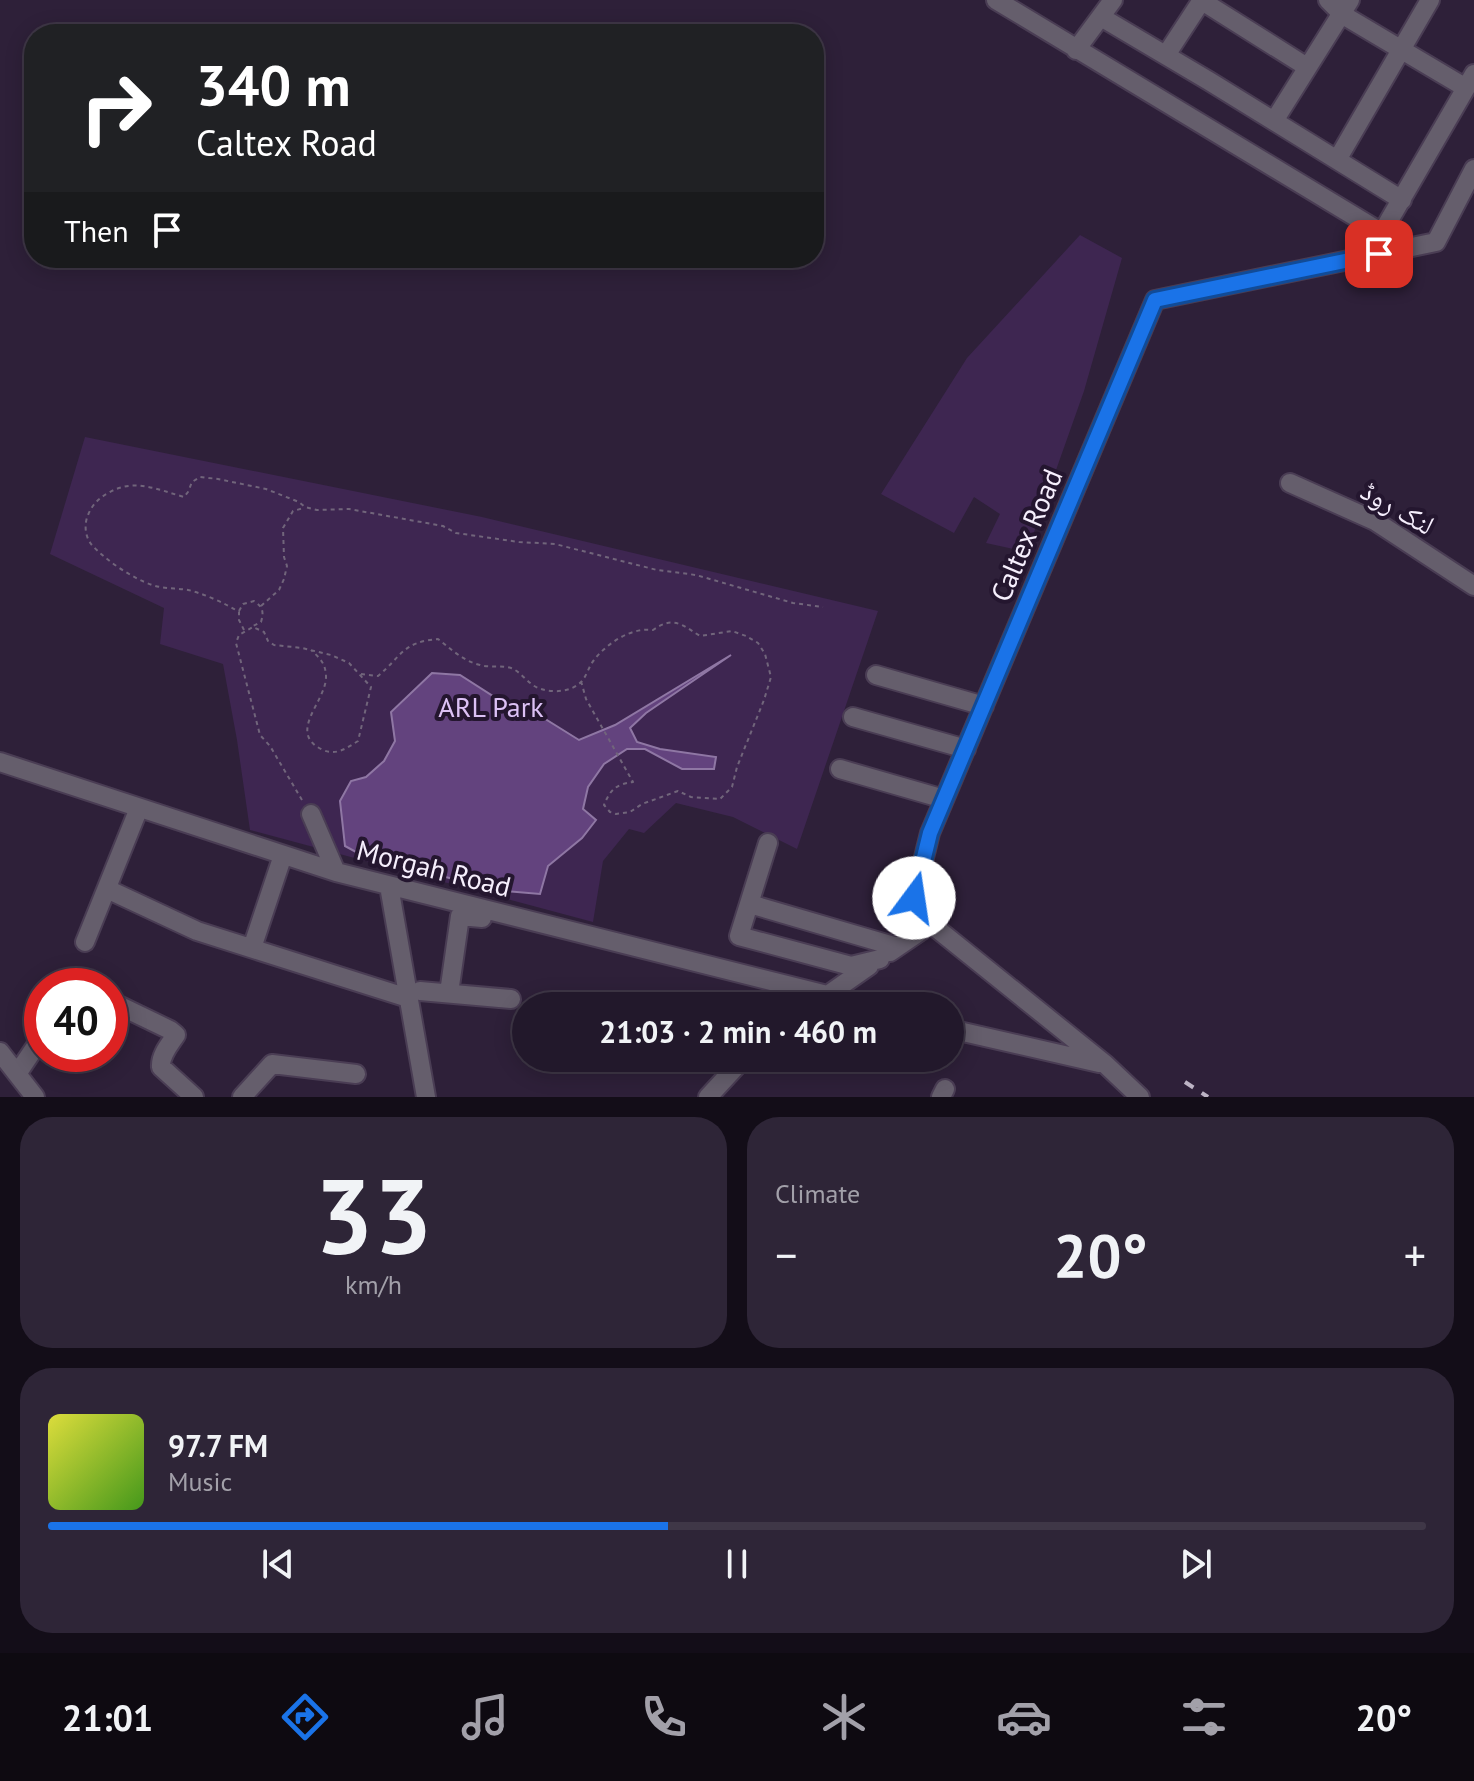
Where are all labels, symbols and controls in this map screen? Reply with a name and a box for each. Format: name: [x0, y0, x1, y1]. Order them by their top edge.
text: 340 m: [196, 49, 351, 121]
icon: right: [64, 56, 168, 160]
text: Caltex Road: [196, 119, 377, 166]
icon: arrive: [145, 208, 189, 252]
text: Then: [64, 211, 129, 250]
pin: [1345, 220, 1413, 288]
icon: arrive: [1357, 232, 1401, 276]
street label: Caltex Road: [981, 463, 1071, 607]
street label: لنک روڈ: [1355, 471, 1441, 543]
park label: ARL Park: [438, 688, 544, 725]
street label: Morgah Road: [353, 831, 515, 905]
position arrow: [872, 856, 956, 940]
speed limit sign: 40: [24, 968, 128, 1072]
text: 21:03 · 2 min · 460 m: [599, 1012, 877, 1051]
text: 33: [315, 1148, 432, 1283]
text: Climate: [775, 1177, 860, 1210]
text: 20°: [1053, 1216, 1148, 1294]
text: −: [775, 1226, 797, 1283]
text: +: [1404, 1226, 1426, 1283]
text: km/h: [345, 1268, 402, 1301]
text: 97.7 FM: [168, 1426, 268, 1465]
text: Music: [168, 1465, 232, 1498]
icon: previous: [256, 1542, 300, 1586]
icon: pause: [715, 1542, 759, 1586]
icon: next: [1174, 1542, 1218, 1586]
icon: directions: [277, 1689, 333, 1745]
icon: music: [457, 1689, 513, 1745]
icon: phone: [636, 1689, 692, 1745]
icon: climate: [816, 1689, 872, 1745]
icon: car: [996, 1689, 1052, 1745]
icon: filters: [1176, 1689, 1232, 1745]
text: 21:01: [62, 1694, 153, 1741]
text: 20°: [1355, 1694, 1412, 1741]

